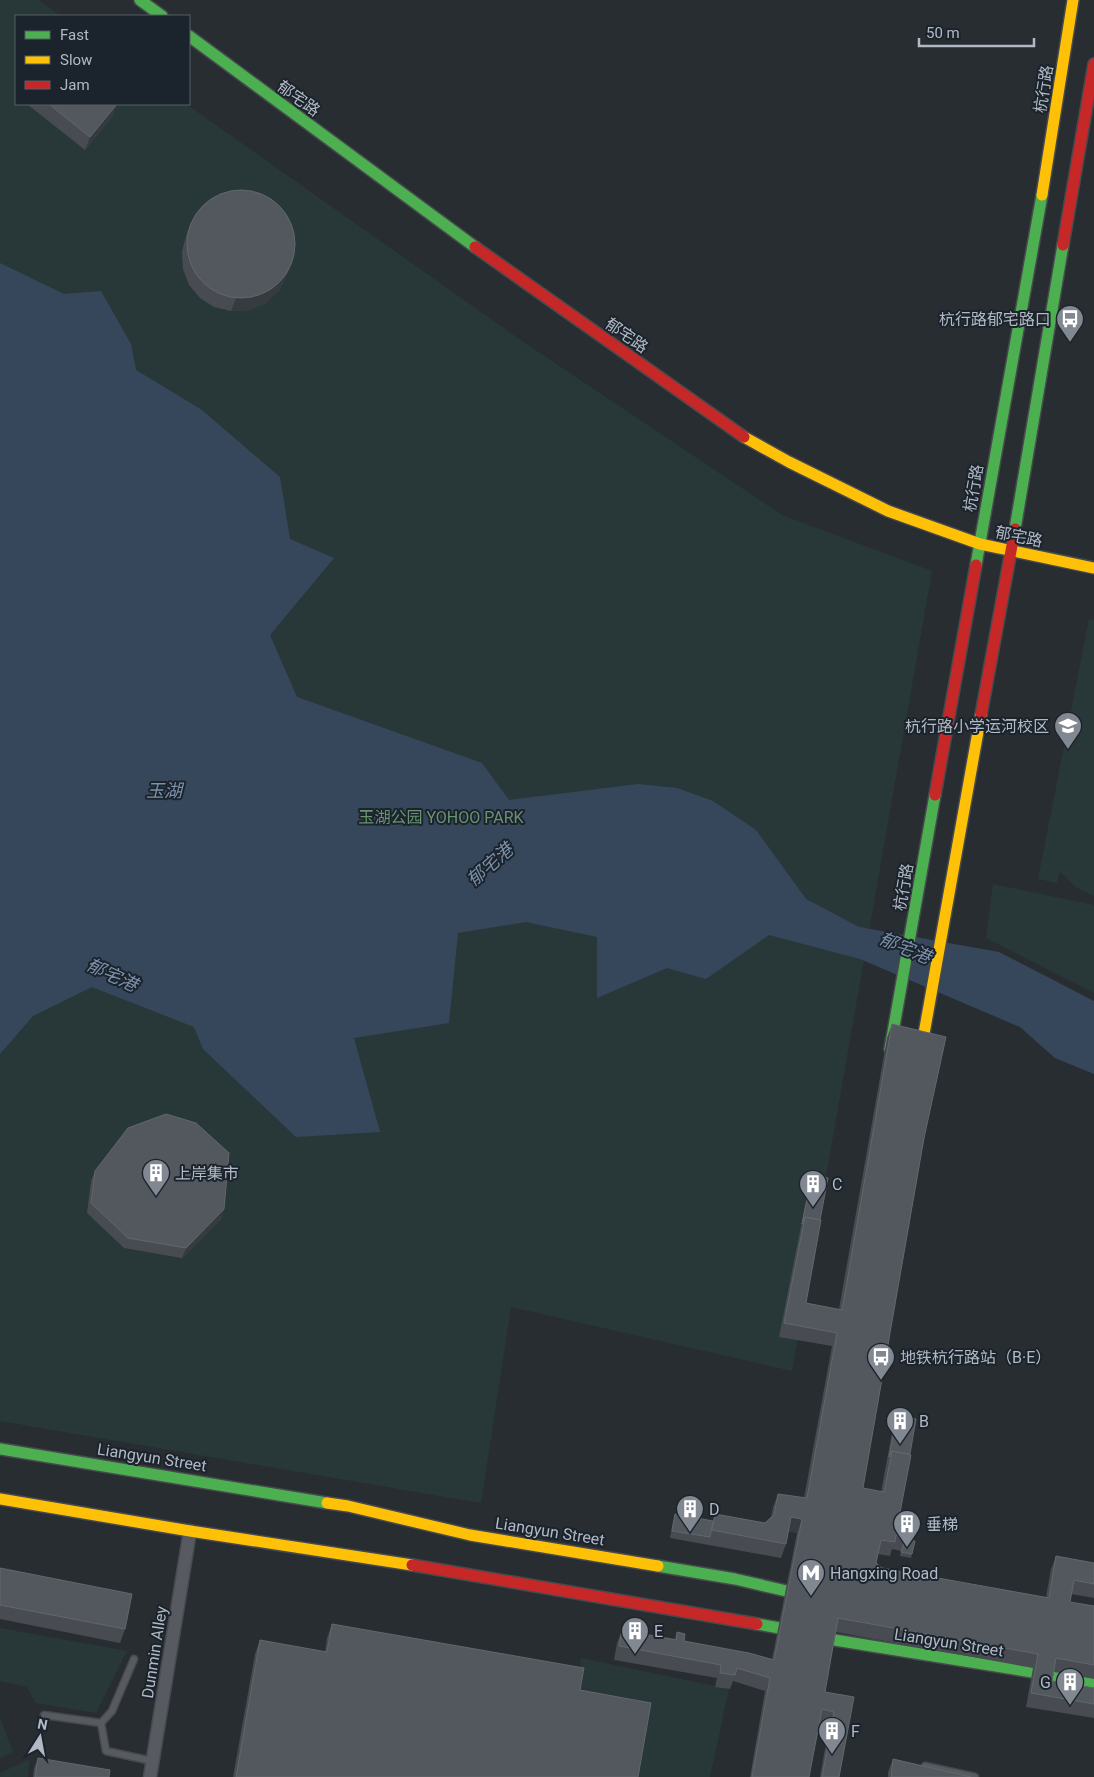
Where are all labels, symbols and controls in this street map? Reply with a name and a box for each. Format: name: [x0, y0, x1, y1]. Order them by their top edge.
legend: [15, 15, 190, 105]
scale bar: [919, 15, 1034, 47]
text: 50 m: [926, 24, 960, 42]
text: Fast: [60, 26, 89, 44]
text: Slow: [60, 51, 92, 69]
street label: 杭行路: [1030, 64, 1057, 114]
text: Jam: [60, 76, 90, 94]
street label: 郁宅路: [274, 77, 324, 120]
bus stop icon: 杭行路郁宅路口: [1055, 304, 1085, 343]
place label: 杭行路郁宅路口: [939, 310, 1051, 329]
street label: 郁宅路: [602, 314, 652, 357]
street label: 杭行路: [960, 463, 987, 513]
street label: 郁宅路: [993, 522, 1044, 551]
school or university icon: 杭行路小学运河校区: [1053, 711, 1083, 750]
place label: 杭行路小学运河校区: [905, 717, 1049, 736]
water label: 玉湖: [146, 780, 185, 801]
park label: 玉湖公园 YOHOO PARK: [358, 808, 525, 827]
water label: 郁宅港: [462, 837, 519, 890]
street label: 杭行路: [890, 862, 917, 912]
water label: 郁宅港: [876, 927, 937, 969]
water label: 郁宅港: [83, 954, 144, 997]
building icon: 上岸集市: [141, 1158, 171, 1197]
place label: 上岸集市: [175, 1164, 239, 1183]
building icon: C: [798, 1169, 828, 1208]
place label: C: [832, 1175, 842, 1194]
bus stop icon: 地铁杭行路站（B·E）: [866, 1342, 896, 1381]
place label: 地铁杭行路站（B·E）: [900, 1348, 1051, 1367]
building icon: B: [885, 1406, 915, 1445]
place label: B: [919, 1412, 929, 1431]
street label: Liangyun Street: [96, 1439, 208, 1476]
building icon: D: [675, 1494, 705, 1533]
place label: D: [709, 1500, 720, 1519]
building icon: 垂梯: [892, 1509, 922, 1548]
street label: Liangyun Street: [494, 1513, 606, 1550]
place label: 垂梯: [926, 1515, 958, 1534]
metro station icon: Hangxing Road: [796, 1558, 826, 1597]
place label: Hangxing Road: [830, 1564, 938, 1583]
street label: Dunmin Alley: [138, 1604, 171, 1700]
building icon: E: [620, 1616, 650, 1655]
place label: E: [654, 1622, 663, 1641]
street label: Liangyun Street: [893, 1624, 1005, 1661]
building icon: G: [1055, 1667, 1085, 1706]
place label: G: [1040, 1673, 1051, 1692]
north arrow: [15, 1712, 65, 1762]
text: N: [36, 1715, 49, 1733]
building icon: F: [817, 1716, 847, 1755]
place label: F: [851, 1722, 860, 1741]

